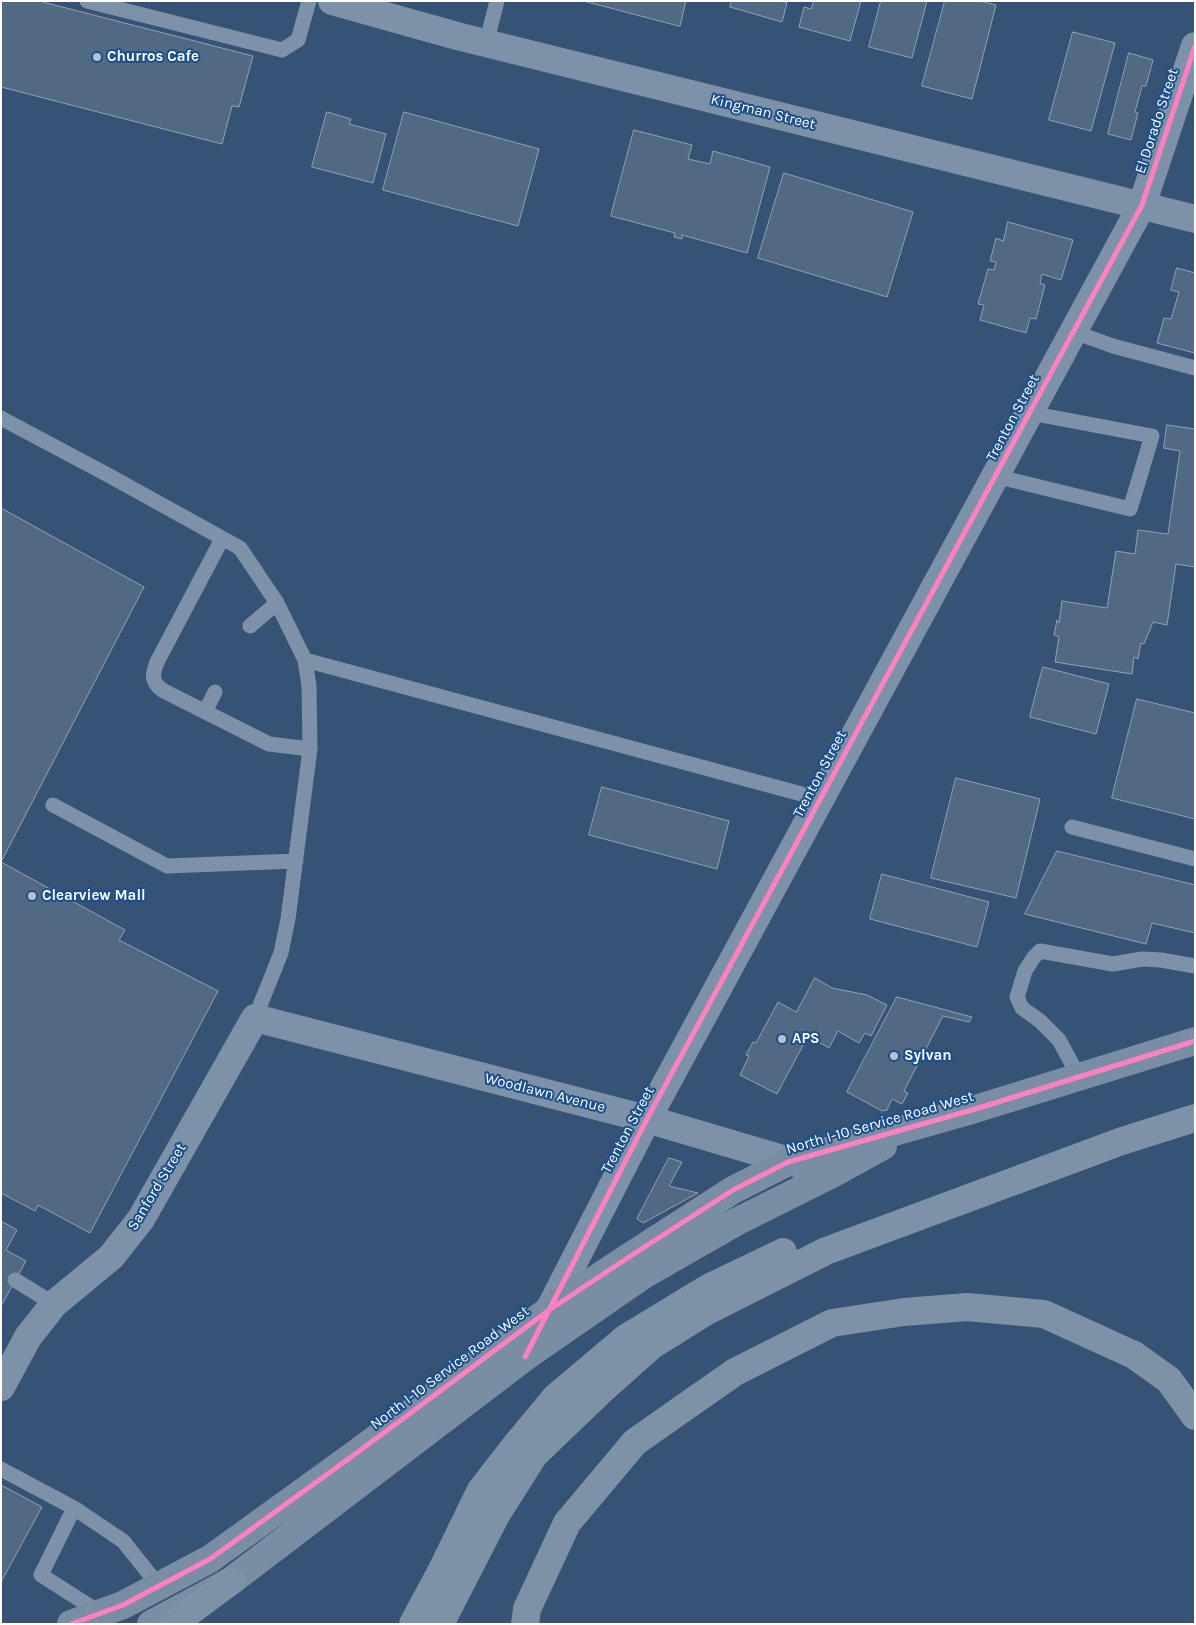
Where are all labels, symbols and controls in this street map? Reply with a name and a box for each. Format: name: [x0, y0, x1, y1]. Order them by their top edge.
place label: Churros Cafe: [107, 48, 199, 66]
marker: Churros Cafe: [91, 51, 103, 63]
street label: El Dorado Street: [1131, 66, 1183, 176]
street label: Kingman Street: [709, 90, 817, 134]
street label: Trenton Street: [982, 371, 1044, 465]
street label: Trenton Street: [789, 727, 851, 821]
place label: Clearview Mall: [42, 887, 146, 905]
marker: Clearview Mall: [26, 890, 38, 902]
place label: APS: [792, 1030, 820, 1048]
marker: APS: [776, 1033, 788, 1045]
place label: Sylvan: [904, 1047, 952, 1065]
marker: Sylvan: [888, 1050, 900, 1062]
street label: Woodlawn Avenue: [483, 1069, 607, 1117]
street label: Trenton Street: [597, 1083, 659, 1177]
street label: North I-10 Service Road West: [784, 1088, 976, 1158]
street label: Sanford Street: [124, 1140, 190, 1234]
street label: North I-10 Service Road West: [367, 1302, 533, 1434]

